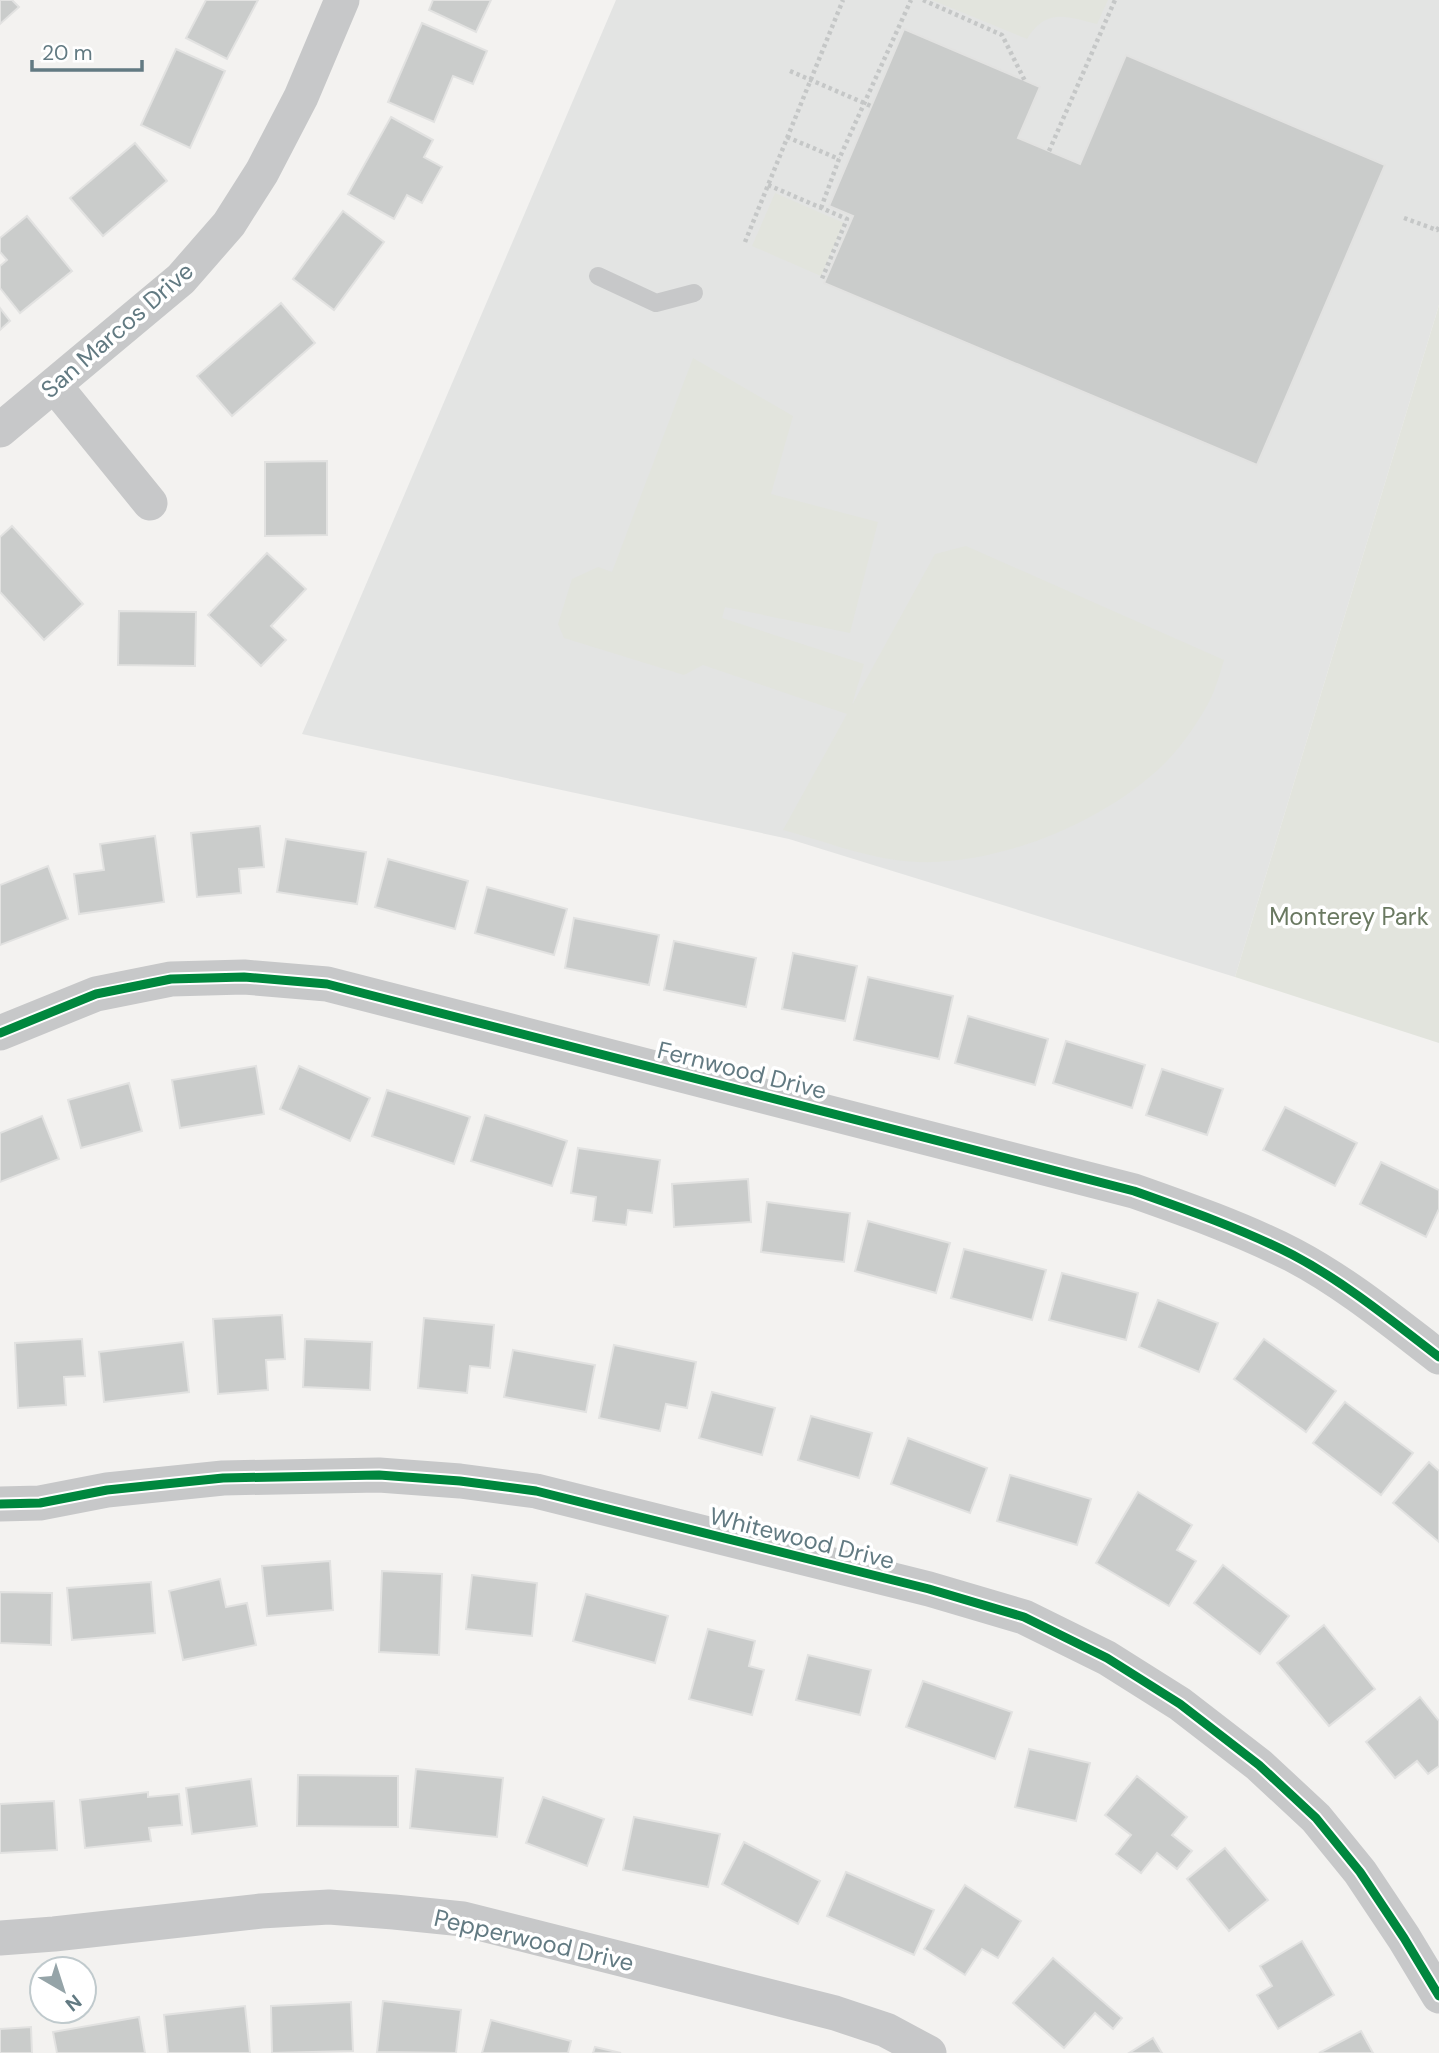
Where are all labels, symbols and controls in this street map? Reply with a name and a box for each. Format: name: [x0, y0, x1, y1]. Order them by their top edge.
scale bar: [32, 28, 142, 72]
text: 20 m: [42, 39, 93, 67]
street label: San Marcos Drive: [34, 255, 200, 405]
park label: Monterey Park: [1269, 901, 1429, 932]
street label: Fernwood Drive: [654, 1034, 830, 1106]
street label: Whitewood Drive: [706, 1500, 898, 1576]
street label: Pepperwood Drive: [431, 1902, 637, 1978]
north arrow: [28, 1955, 98, 2025]
text: N: [60, 1989, 87, 2017]

